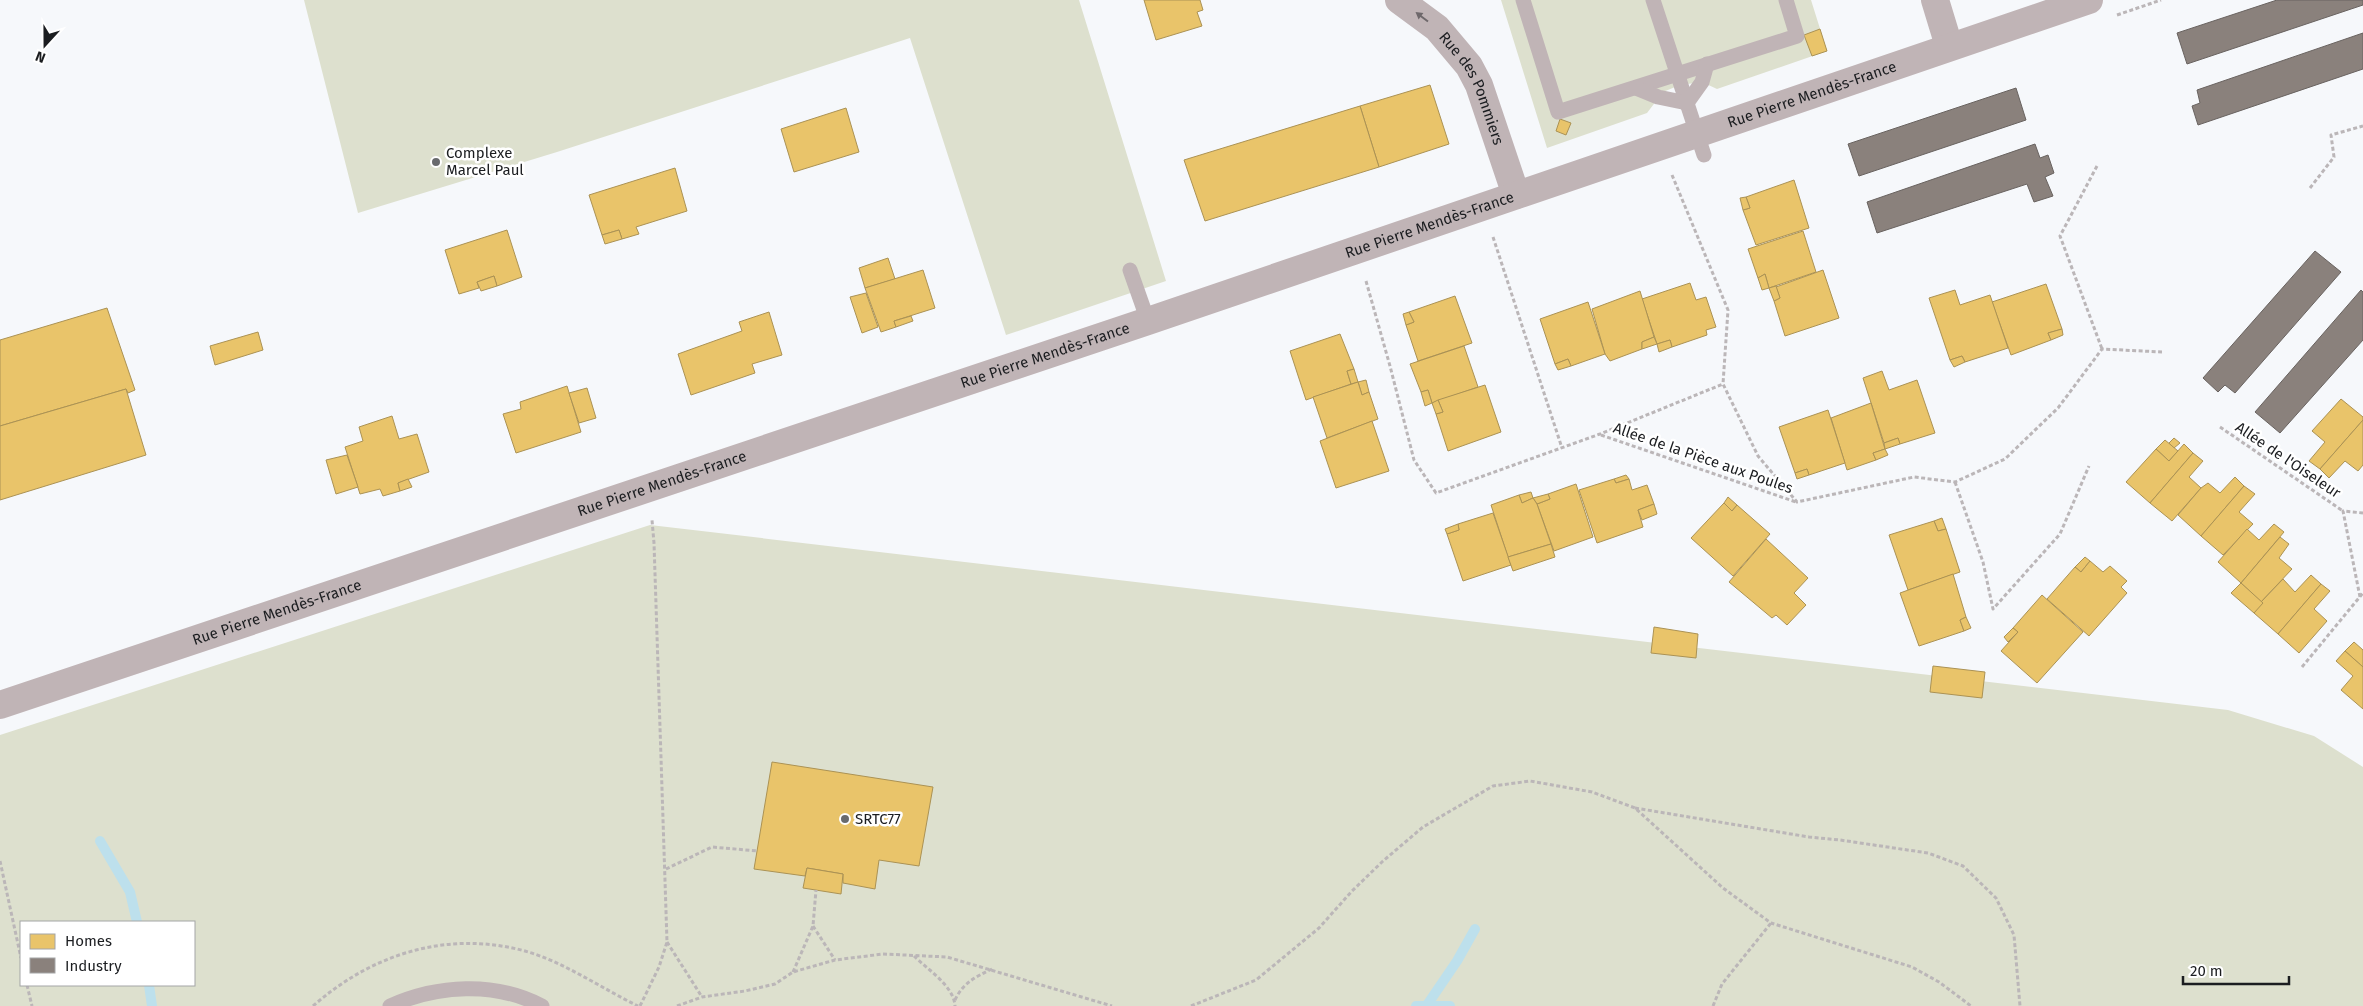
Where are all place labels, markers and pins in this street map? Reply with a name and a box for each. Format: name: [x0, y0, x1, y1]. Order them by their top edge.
place label: Complexe Marcel Paul: [446, 144, 524, 179]
marker: Complexe Marcel Paul: [430, 156, 442, 168]
place label: SRTC77: [855, 810, 901, 828]
marker: SRTC77: [839, 813, 851, 825]

